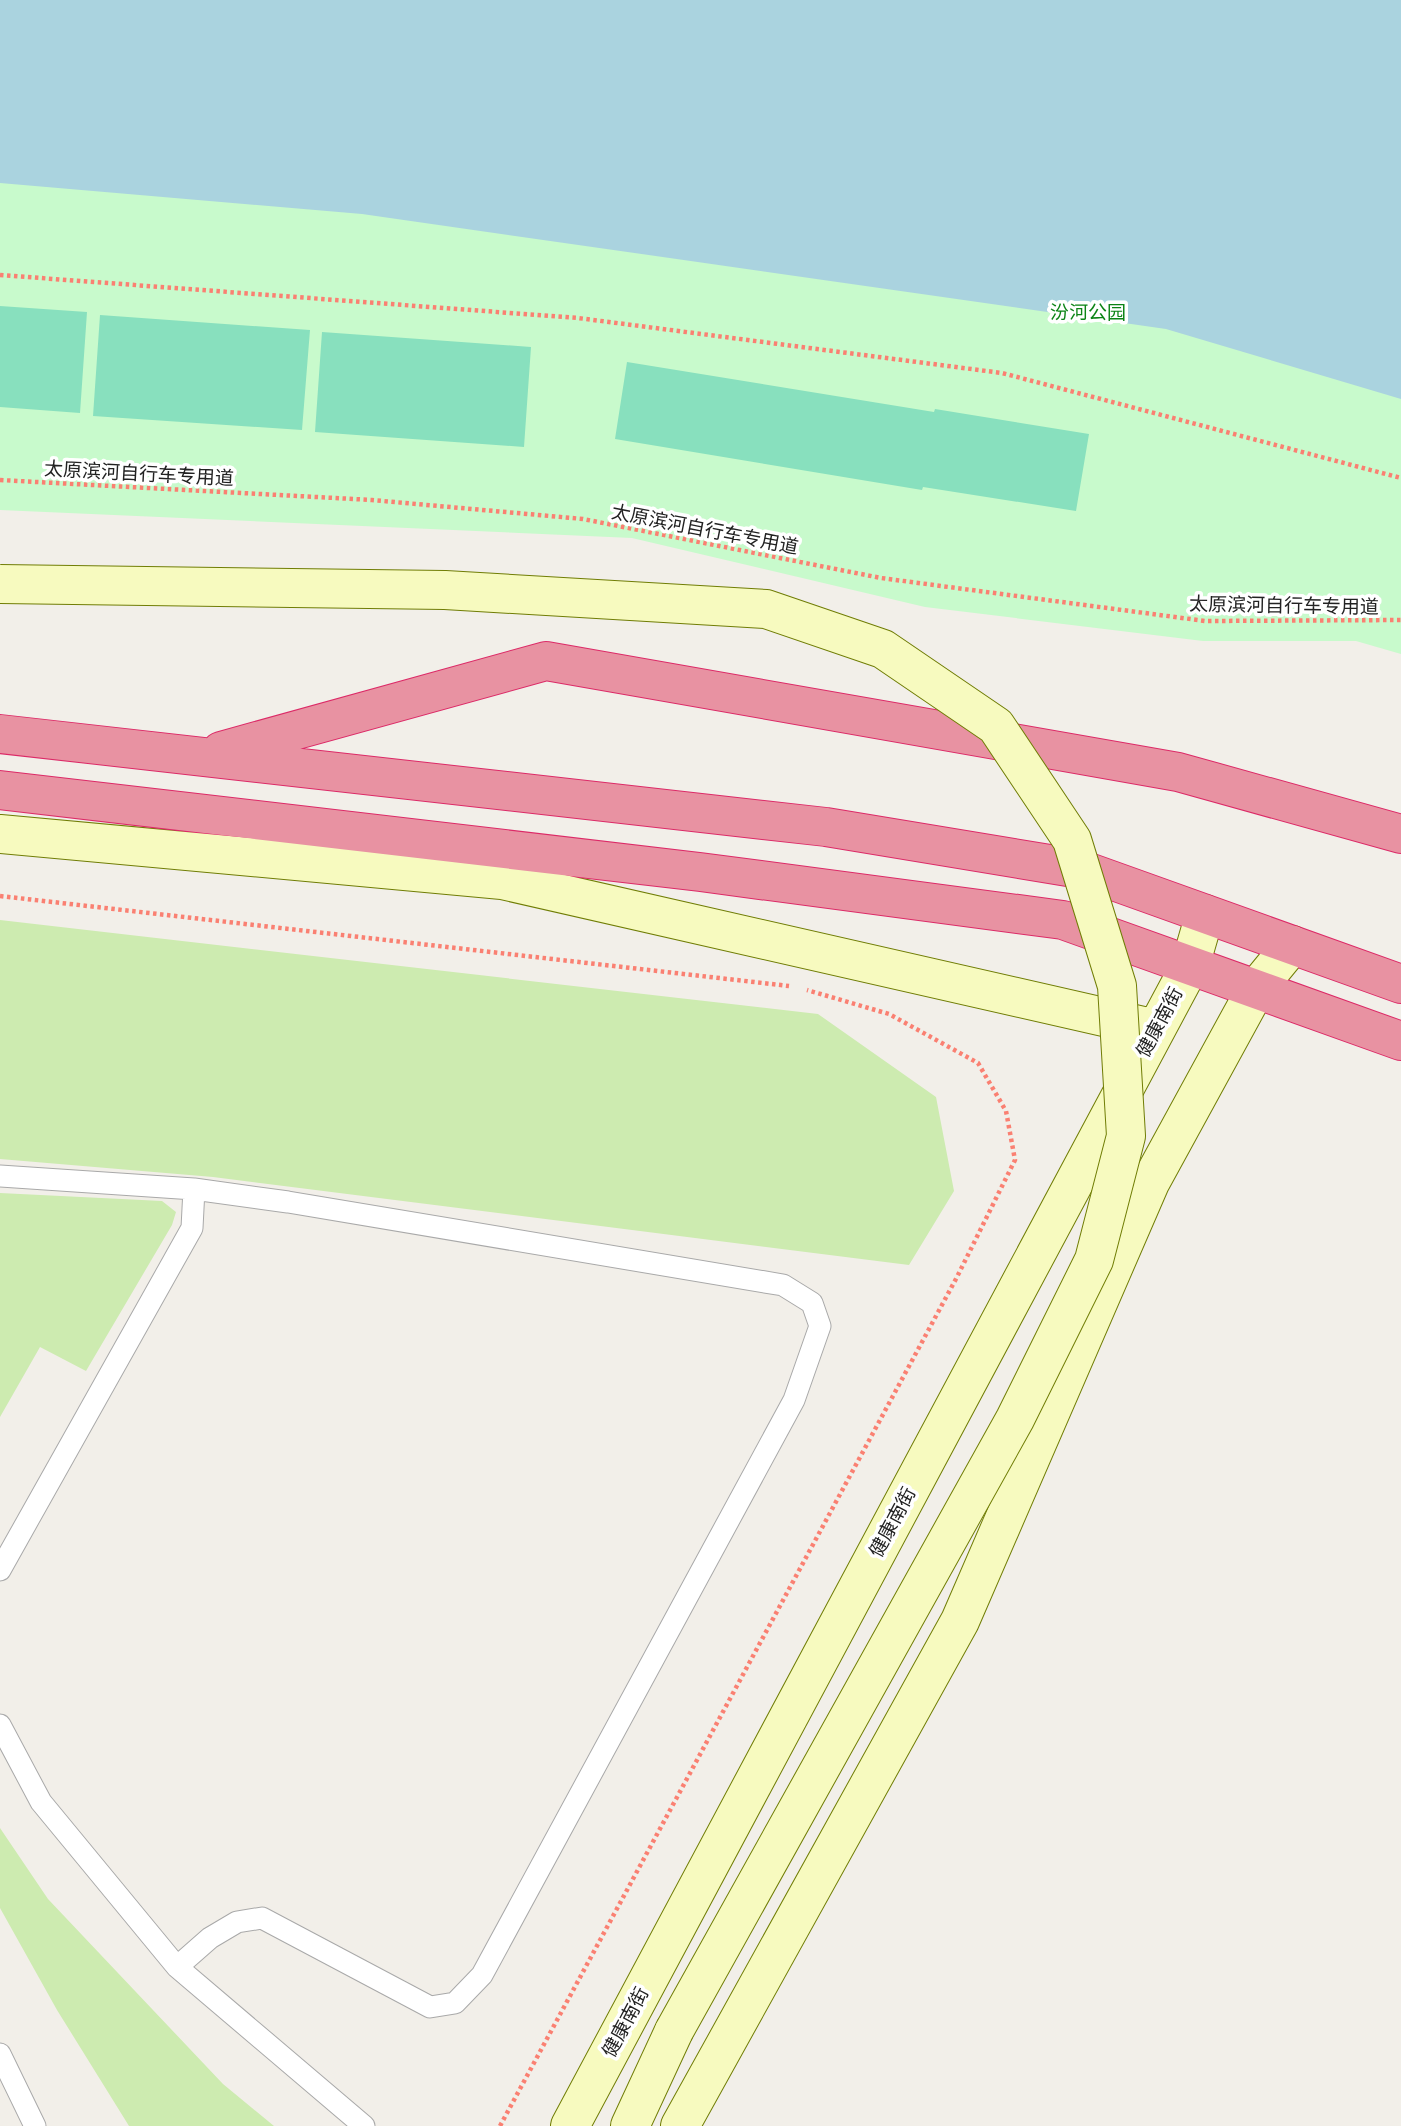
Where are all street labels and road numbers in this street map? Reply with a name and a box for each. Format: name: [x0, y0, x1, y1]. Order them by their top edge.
street label: 太原滨河自行车专用道: [43, 457, 234, 490]
street label: 太原滨河自行车专用道: [609, 500, 800, 559]
street label: 太原滨河自行车专用道: [1189, 592, 1379, 619]
street label: 健康南街: [1131, 983, 1187, 1061]
street label: 健康南街: [864, 1483, 920, 1561]
street label: 健康南街: [597, 1983, 653, 2061]

